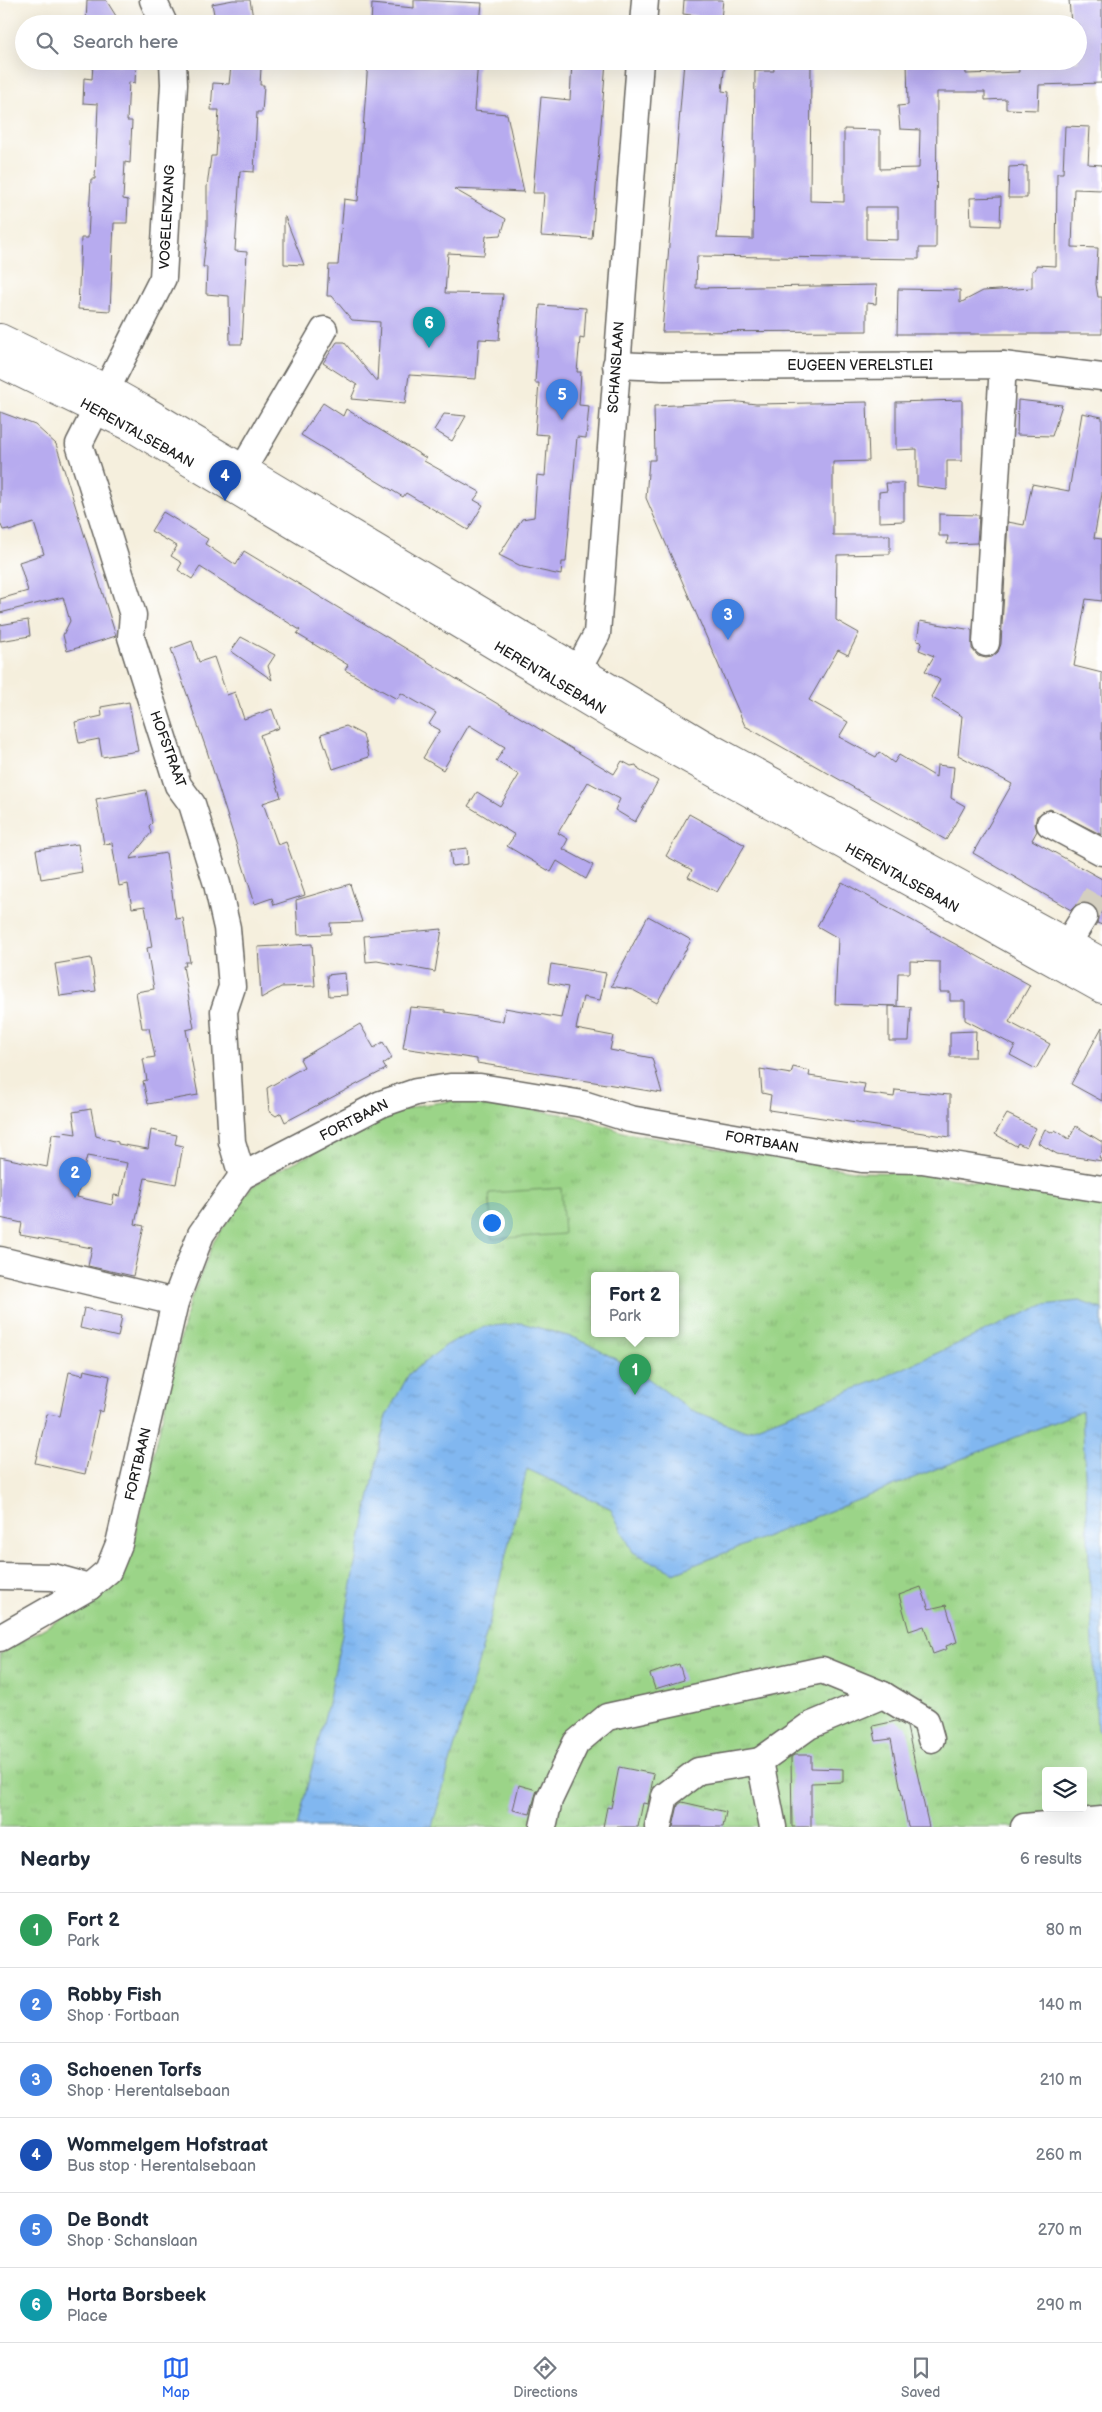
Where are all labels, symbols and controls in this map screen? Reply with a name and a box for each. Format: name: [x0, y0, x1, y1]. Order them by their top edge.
search box: [15, 15, 1087, 70]
icon: search: [33, 29, 61, 57]
text: Search here: [73, 31, 178, 54]
street label: VOGELENZANG: [156, 164, 178, 270]
pin: 6: [413, 307, 445, 348]
street label: SCHANSLAAN: [604, 321, 628, 413]
street label: EUGEEN VERELSTLEI: [787, 357, 933, 374]
pin: 5: [546, 379, 578, 420]
street label: HERENTALSEBAAN: [77, 395, 197, 471]
pin: 4: [209, 460, 241, 501]
pin: 3: [712, 599, 744, 640]
street label: HERENTALSEBAAN: [491, 638, 609, 718]
street label: HOFSTRAAT: [146, 709, 190, 790]
street label: HERENTALSEBAAN: [842, 840, 962, 916]
street label: FORTBAAN: [317, 1095, 391, 1145]
street label: FORTBAAN: [724, 1127, 800, 1157]
pin: 2: [59, 1157, 91, 1198]
your location: [479, 1210, 505, 1236]
popup: [591, 1272, 679, 1337]
text: Fort 2: [609, 1284, 661, 1307]
text: Park: [609, 1307, 641, 1326]
pin: 1: [619, 1354, 651, 1395]
street label: FORTBAAN: [121, 1426, 155, 1502]
map controls: [1042, 1767, 1087, 1812]
button: layers: [1042, 1767, 1087, 1812]
text: Nearby: [20, 1847, 90, 1872]
text: 6 results: [1020, 1850, 1082, 1869]
text: Fort 2: [67, 1909, 120, 1932]
text: 1: [33, 1921, 39, 1940]
text: 80 m: [1046, 1921, 1082, 1940]
text: Park: [67, 1932, 99, 1951]
text: Robby Fish: [67, 1984, 162, 2007]
text: 2: [31, 1996, 41, 2015]
text: 140 m: [1039, 1996, 1082, 2015]
text: Shop · Fortbaan: [67, 2007, 179, 2026]
text: Schoenen Torfs: [67, 2059, 202, 2082]
text: 3: [31, 2071, 41, 2090]
text: 210 m: [1040, 2071, 1082, 2090]
text: Shop · Herentalsebaan: [67, 2082, 230, 2101]
text: Wommelgem Hofstraat: [67, 2134, 268, 2157]
text: 4: [31, 2146, 41, 2165]
text: 260 m: [1036, 2146, 1082, 2165]
text: Bus stop · Herentalsebaan: [67, 2157, 256, 2176]
text: De Bondt: [67, 2209, 149, 2232]
text: 5: [31, 2221, 41, 2240]
text: 270 m: [1038, 2221, 1082, 2240]
text: Shop · Schanslaan: [67, 2232, 198, 2251]
text: Horta Borsbeek: [67, 2284, 206, 2307]
text: 6: [31, 2296, 41, 2315]
text: 290 m: [1036, 2296, 1082, 2315]
text: Place: [67, 2307, 108, 2326]
tab: Map: [162, 2354, 190, 2401]
tab: Directions: [513, 2354, 578, 2401]
tab: Saved: [901, 2354, 940, 2401]

